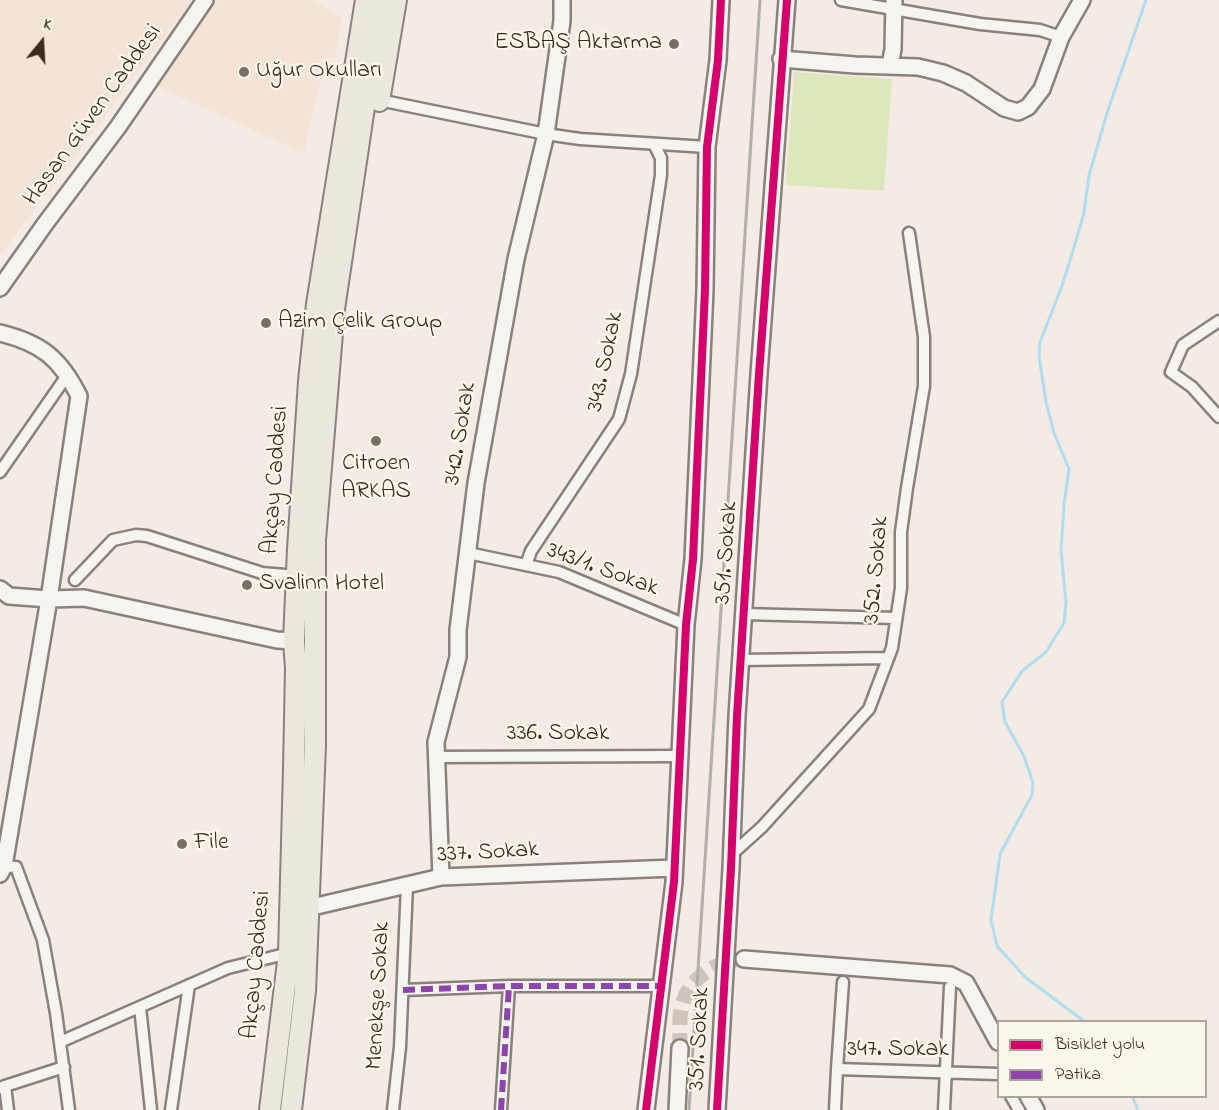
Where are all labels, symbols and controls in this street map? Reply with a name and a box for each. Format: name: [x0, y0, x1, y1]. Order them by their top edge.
north arrow: [12, 12, 72, 72]
text: K: [40, 12, 55, 37]
street label: Hasan Güven Caddesi: [18, 20, 170, 212]
place label: ESBAŞ Aktarma: [494, 30, 662, 58]
marker: ESBAŞ Aktarma: [667, 37, 681, 51]
place label: Uğur Okulları: [256, 58, 382, 86]
marker: Uğur Okulları: [237, 65, 251, 79]
place label: Azim Çelik Group: [278, 309, 442, 337]
street label: 343. Sokak: [582, 309, 632, 415]
marker: Azim Çelik Group: [259, 316, 273, 330]
street label: 342. Sokak: [440, 380, 484, 488]
street label: Akçay Caddesi: [257, 405, 297, 555]
marker: Citroen ARKAS: [369, 434, 383, 448]
place label: Citroen ARKAS: [341, 451, 411, 507]
street label: 351. Sokak: [710, 500, 746, 606]
street label: 352. Sokak: [859, 515, 897, 625]
street label: 343/1. Sokak: [542, 537, 662, 605]
place label: Svalinn Hotel: [259, 571, 384, 599]
marker: Svalinn Hotel: [240, 578, 254, 592]
street label: 336. Sokak: [507, 721, 609, 749]
place label: File: [194, 830, 229, 858]
marker: File: [175, 837, 189, 851]
street label: 337. Sokak: [436, 837, 540, 871]
street label: Akçay Caddesi: [237, 890, 279, 1040]
street label: Menekşe Sokak: [362, 921, 398, 1071]
street label: 351. Sokak: [684, 987, 718, 1091]
legend: [997, 1020, 1207, 1098]
text: Bisiklet yolu: [1055, 1032, 1145, 1058]
street label: 347. Sokak: [847, 1037, 949, 1065]
text: Patika: [1055, 1062, 1101, 1088]

